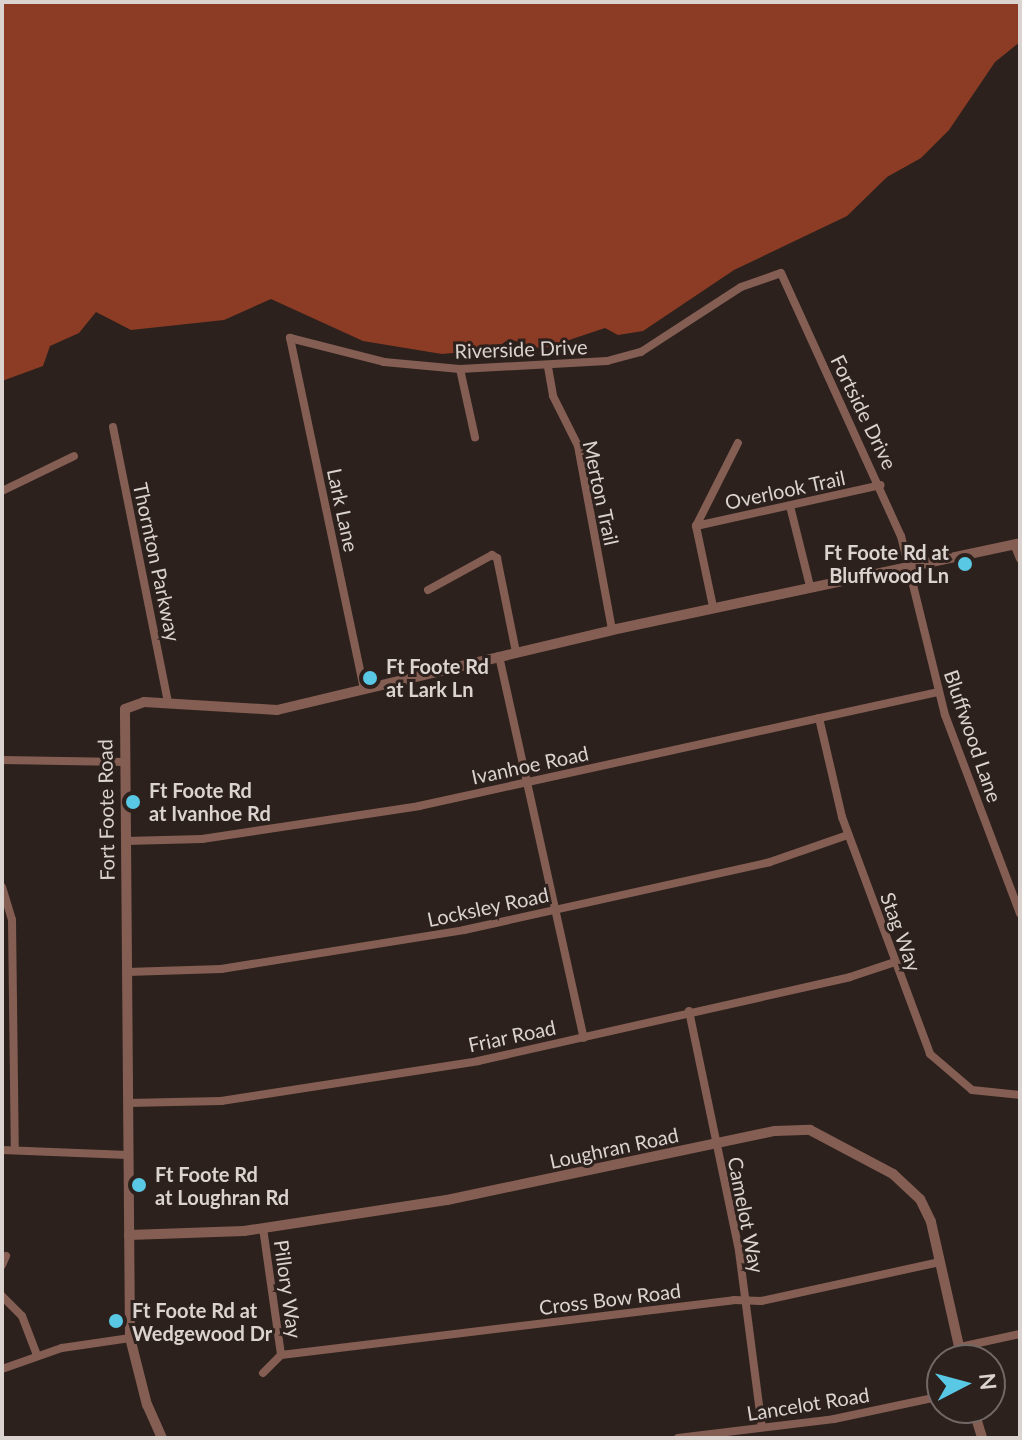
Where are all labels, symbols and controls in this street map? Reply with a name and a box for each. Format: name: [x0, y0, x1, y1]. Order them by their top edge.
street label: Riverside Drive: [454, 335, 588, 363]
street label: Fortside Drive: [826, 351, 902, 473]
street label: Merton Trail: [578, 438, 624, 548]
street label: Lark Lane: [322, 466, 364, 554]
street label: Overlook Trail: [722, 466, 848, 514]
street label: Thornton Parkway: [128, 480, 186, 644]
place label: Ft Foote Rd at Bluffwood Ln: [824, 540, 949, 587]
marker: Ft Foote Rd at Bluffwood Ln: [956, 555, 974, 573]
place label: Ft Foote Rd at Lark Ln: [386, 654, 489, 701]
street label: Bluffwood Lane: [939, 667, 1007, 805]
marker: Ft Foote Rd at Lark Ln: [361, 669, 379, 687]
street label: Fort Foote Road: [93, 739, 119, 881]
street label: Ivanhoe Road: [469, 741, 591, 789]
place label: Ft Foote Rd at Ivanhoe Rd: [149, 778, 271, 825]
marker: Ft Foote Rd at Ivanhoe Rd: [124, 793, 142, 811]
street label: Locksley Road: [425, 882, 551, 932]
street label: Stag Way: [876, 889, 926, 975]
street label: Friar Road: [466, 1015, 558, 1057]
street label: Loughran Road: [547, 1123, 681, 1173]
street label: Camelot Way: [723, 1155, 769, 1275]
place label: Ft Foote Rd at Loughran Rd: [155, 1162, 289, 1209]
marker: Ft Foote Rd at Loughran Rd: [130, 1176, 148, 1194]
street label: Pillory Way: [269, 1238, 307, 1340]
street label: Cross Bow Road: [538, 1278, 682, 1320]
place label: Ft Foote Rd at Wedgewood Dr: [132, 1298, 272, 1345]
marker: Ft Foote Rd at Wedgewood Dr: [107, 1312, 125, 1330]
north arrow: [926, 1344, 1006, 1424]
text: N: [974, 1372, 1003, 1391]
street label: Lancelot Road: [745, 1382, 871, 1426]

